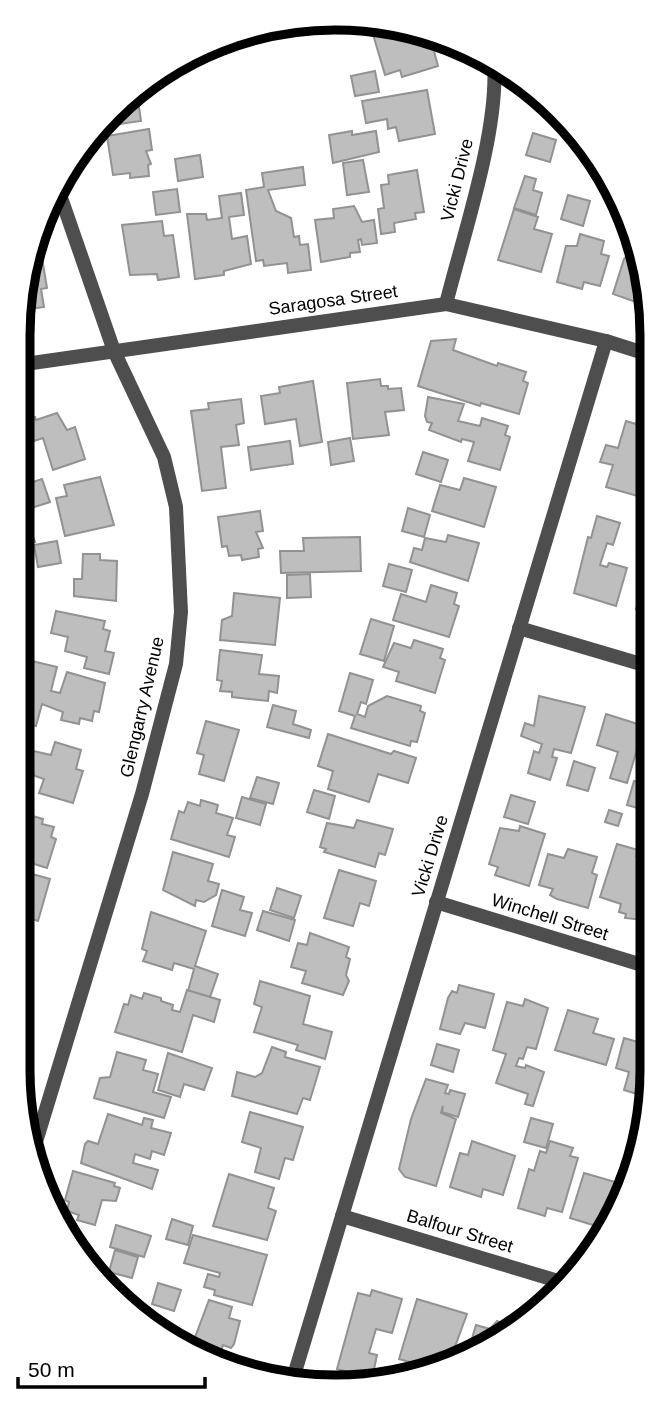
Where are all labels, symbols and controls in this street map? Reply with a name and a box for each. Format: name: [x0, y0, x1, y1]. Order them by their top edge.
street label: Vicki Drive: [437, 136, 477, 224]
street label: Saragosa Street: [267, 281, 399, 319]
street label: Glengarry Avenue: [116, 635, 168, 779]
street label: Vicki Drive: [408, 813, 452, 899]
street label: Winchell Street: [489, 890, 611, 944]
street label: Balfour Street: [404, 1205, 516, 1257]
scale bar: [18, 1346, 205, 1390]
text: 50 m: [28, 1358, 75, 1381]

